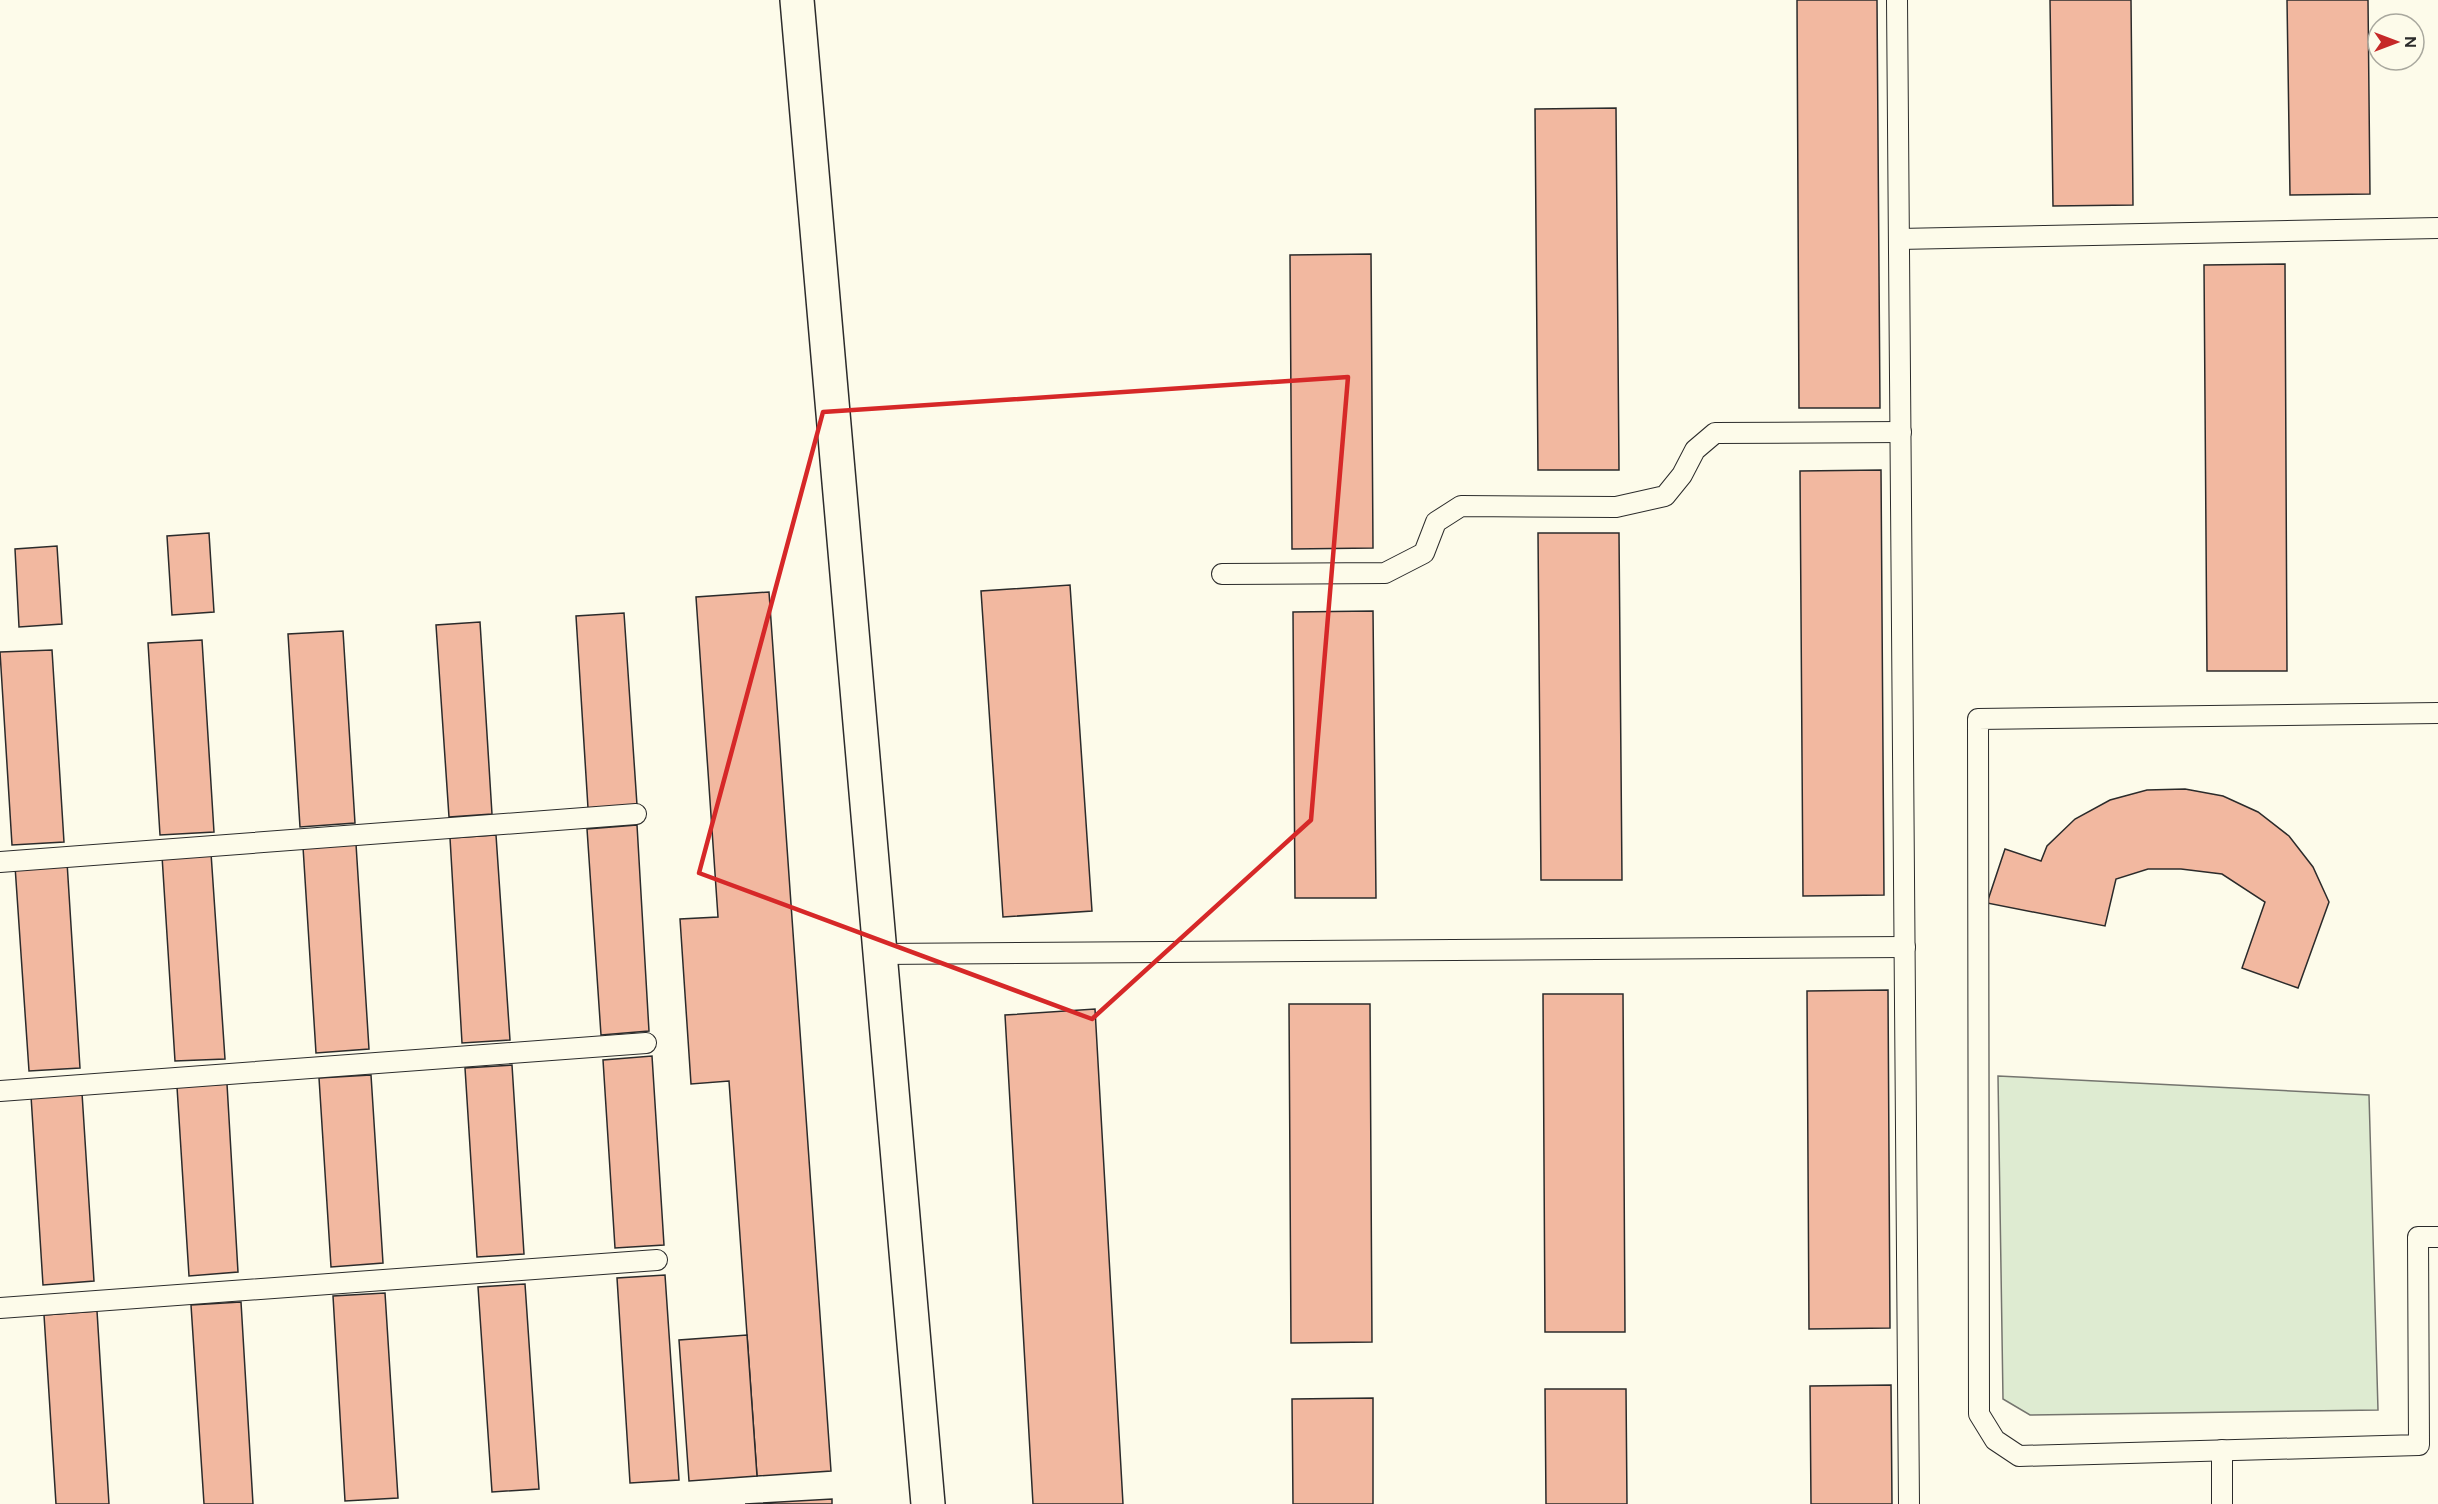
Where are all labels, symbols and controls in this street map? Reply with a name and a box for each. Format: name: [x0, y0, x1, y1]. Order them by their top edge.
north arrow: [2366, 12, 2426, 72]
text: N: [2400, 36, 2421, 48]

